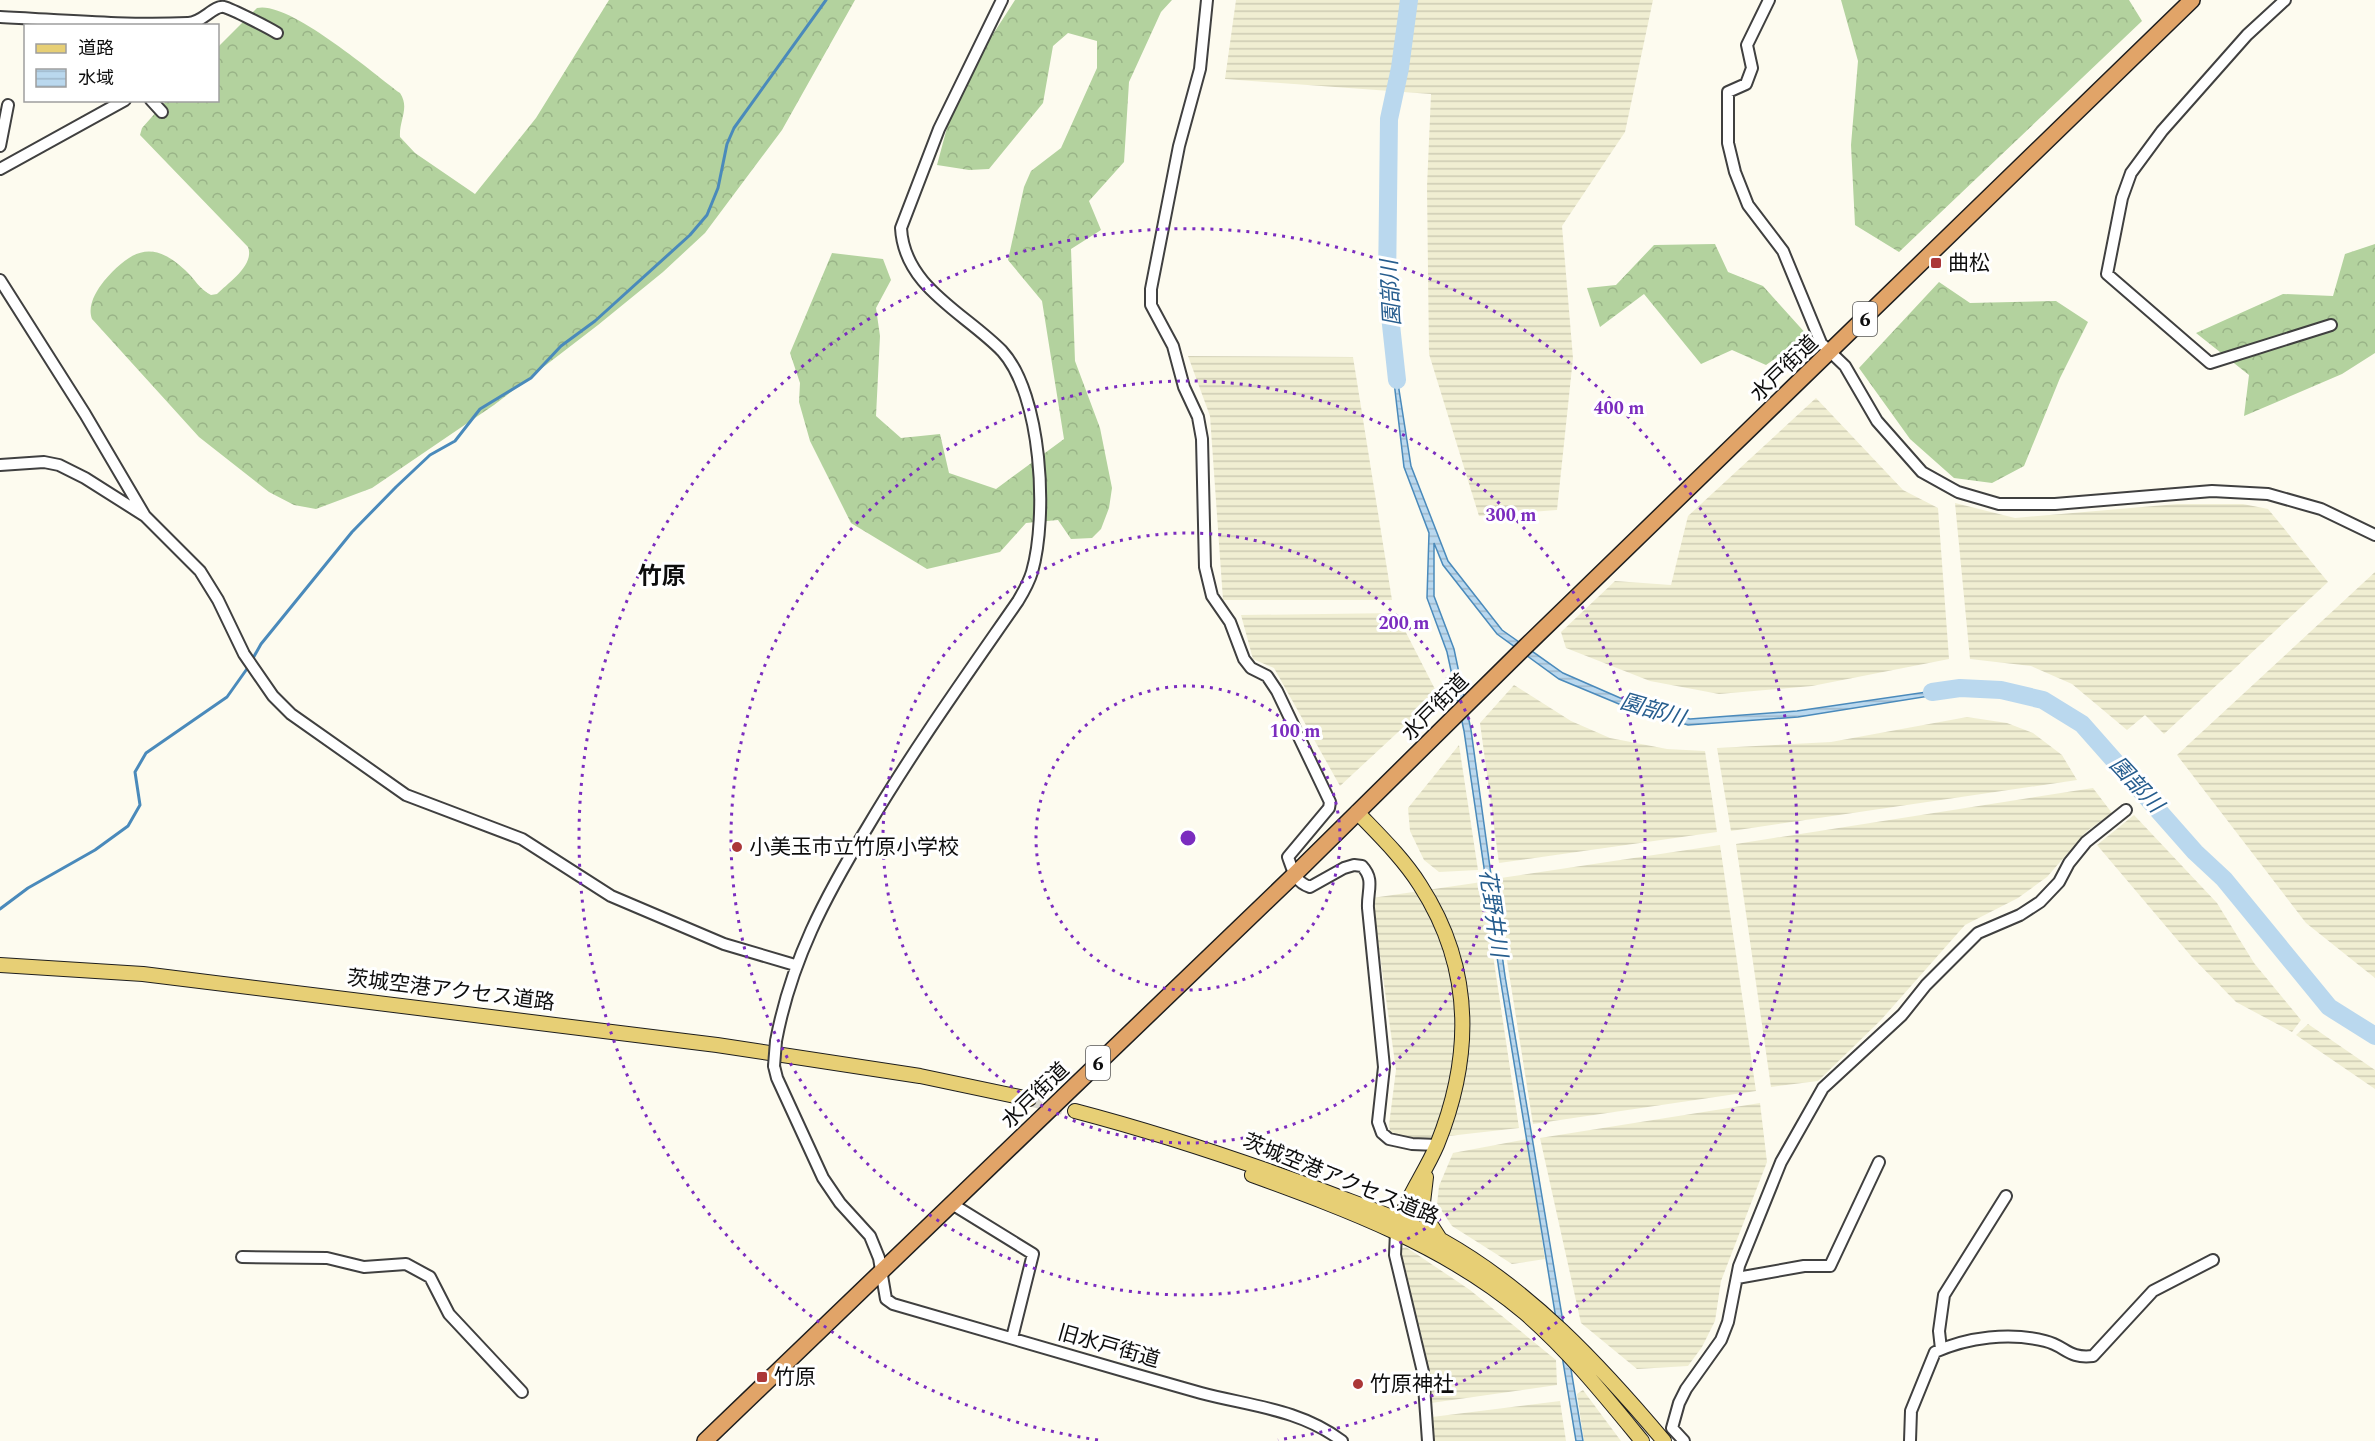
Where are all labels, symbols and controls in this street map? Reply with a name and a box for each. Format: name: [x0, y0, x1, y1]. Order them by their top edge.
legend: [24, 24, 219, 102]
text: 道路: [78, 35, 114, 62]
text: 水域: [78, 65, 114, 92]
place label: 曲松: [1948, 248, 1990, 280]
marker: 曲松: [1929, 256, 1943, 270]
water label: 園部川: [1373, 257, 1410, 327]
road number: 6: [1853, 302, 1877, 336]
street label: 水戸街道: [1743, 328, 1826, 409]
text: 400 m: [1593, 395, 1645, 422]
text: 300 m: [1485, 502, 1537, 529]
district label: 竹原: [638, 559, 686, 595]
text: 200 m: [1378, 610, 1430, 637]
street label: 水戸街道: [1395, 667, 1477, 749]
water label: 園部川: [1616, 685, 1691, 736]
text: 100 m: [1269, 718, 1321, 745]
water label: 園部川: [2101, 750, 2172, 822]
centre of rings: [1178, 828, 1198, 848]
place label: 小美玉市立竹原小学校: [749, 832, 959, 864]
marker: 小美玉市立竹原小学校: [730, 840, 744, 854]
water label: 花野井川: [1470, 867, 1515, 961]
street label: 茨城空港アクセス道路: [345, 962, 557, 1020]
road number: 6: [1086, 1046, 1110, 1080]
street label: 水戸街道: [994, 1055, 1077, 1136]
street label: 茨城空港アクセス道路: [1238, 1126, 1443, 1234]
street label: 旧水戸街道: [1054, 1317, 1164, 1377]
place label: 竹原: [774, 1362, 816, 1394]
place label: 竹原神社: [1370, 1369, 1454, 1401]
marker: 竹原: [755, 1370, 769, 1384]
marker: 竹原神社: [1351, 1377, 1365, 1391]

